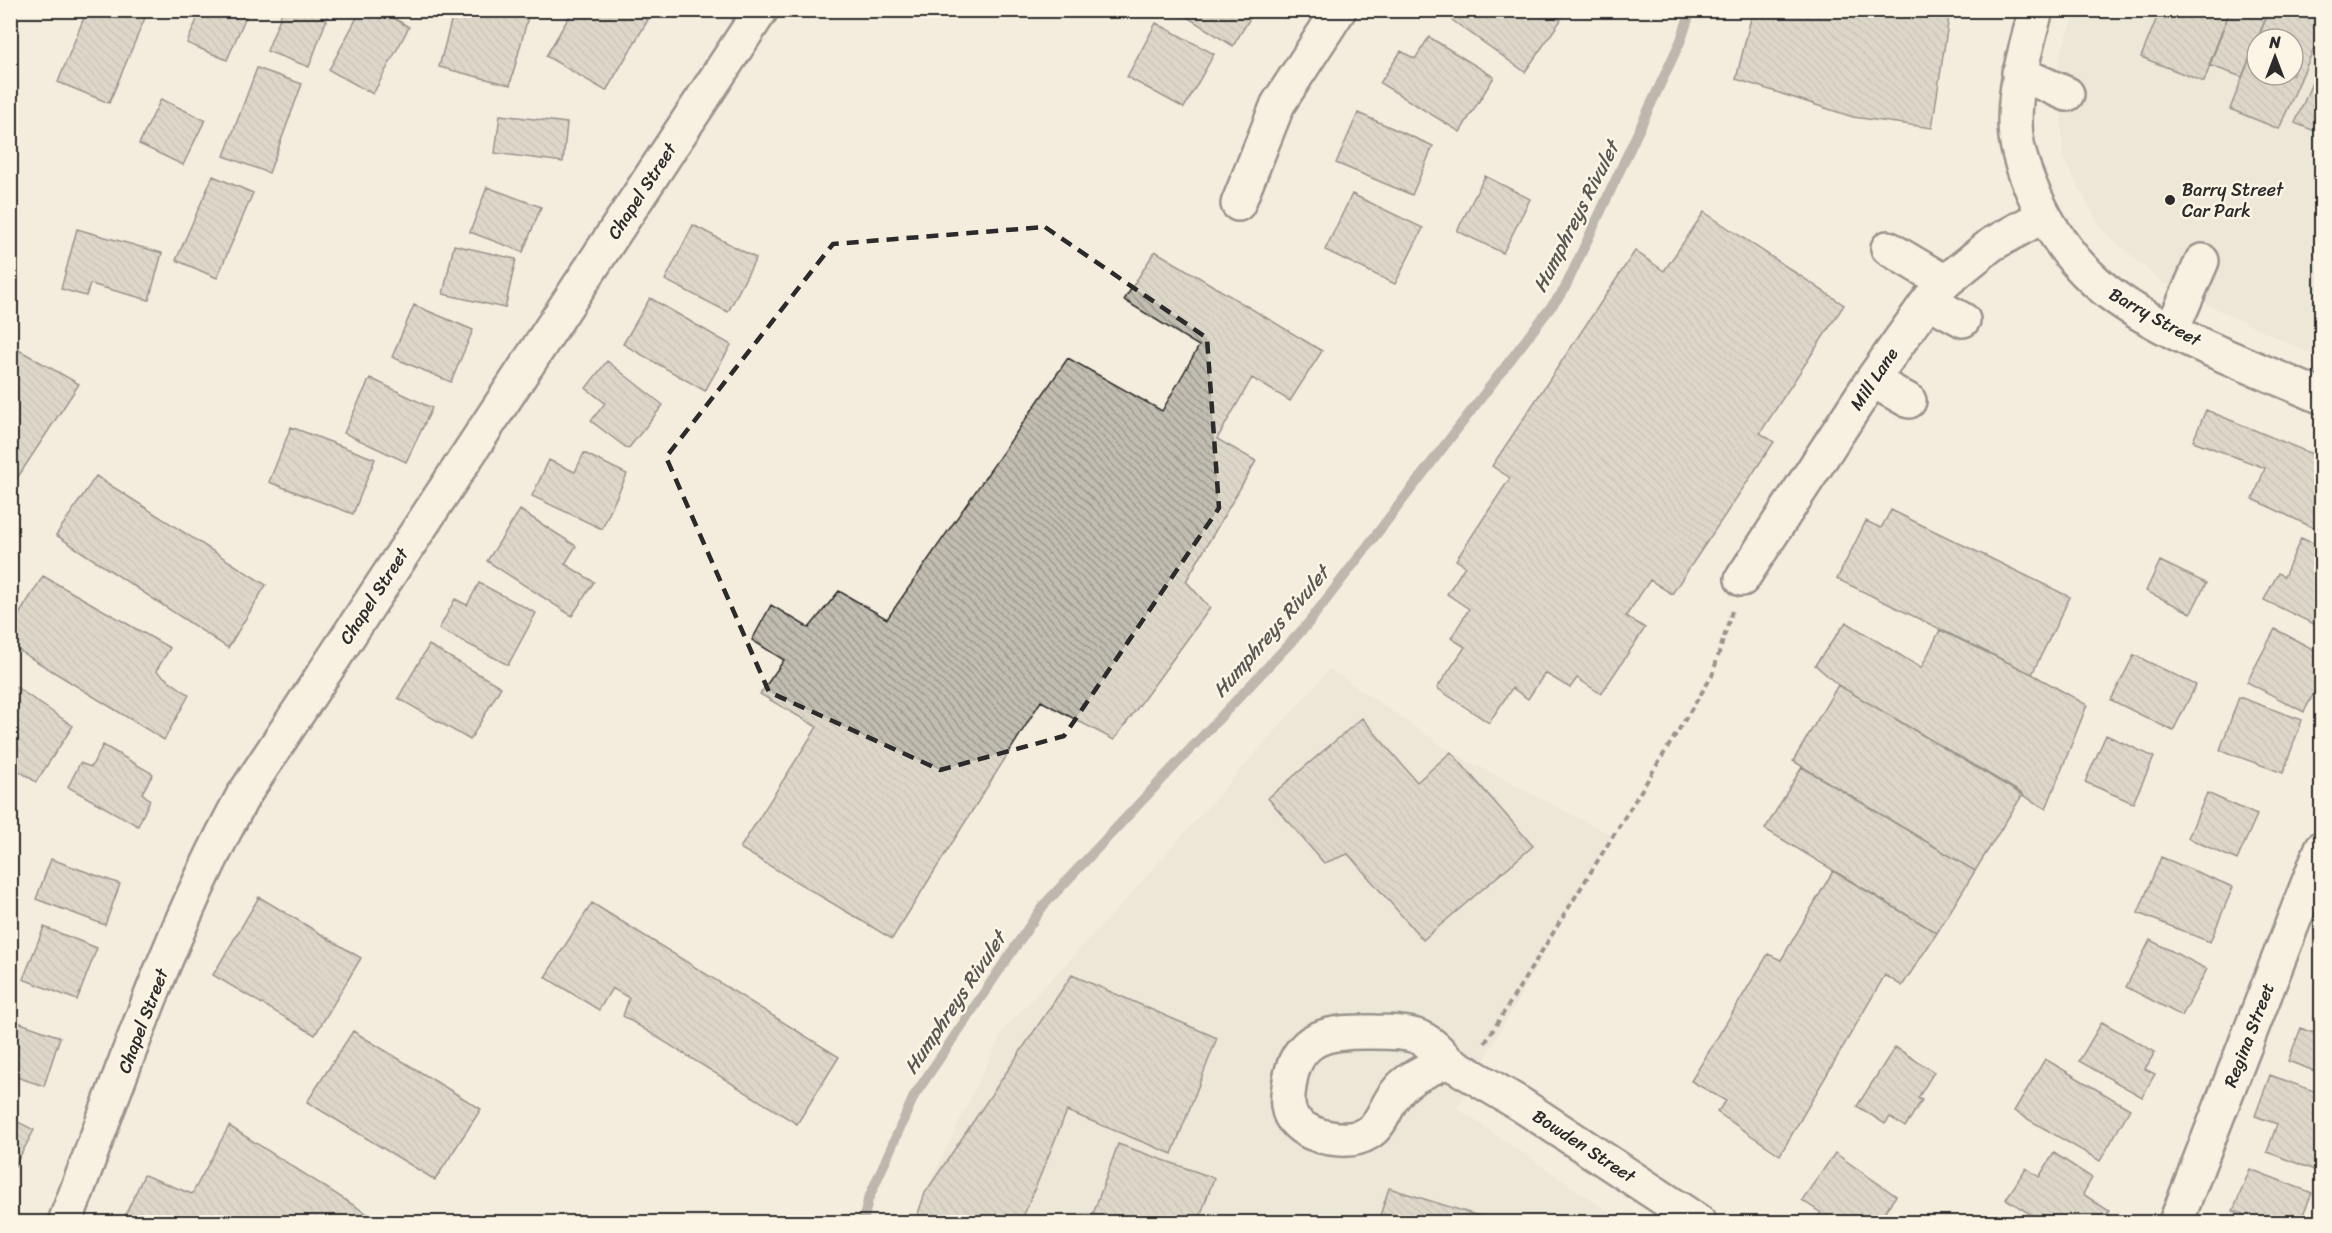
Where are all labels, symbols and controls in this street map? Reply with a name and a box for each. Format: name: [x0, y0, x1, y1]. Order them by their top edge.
north arrow: [2245, 27, 2305, 87]
text: N: [2268, 28, 2281, 57]
water label: Humphreys Rivulet: [1523, 133, 1630, 299]
street label: Chapel Street: [599, 136, 686, 246]
place label: Barry Street Car Park: [2182, 174, 2284, 227]
marker: Barry Street Car Park: [2163, 193, 2177, 207]
street label: Barry Street: [2103, 278, 2208, 356]
street label: Mill Lane: [1841, 341, 1907, 417]
street label: Chapel Street: [331, 541, 418, 651]
water label: Humphreys Rivulet: [1204, 556, 1340, 706]
water label: Humphreys Rivulet: [894, 922, 1017, 1081]
street label: Chapel Street: [108, 963, 178, 1078]
street label: Regina Street: [2214, 978, 2284, 1092]
street label: Bowden Street: [1526, 1100, 1643, 1192]

